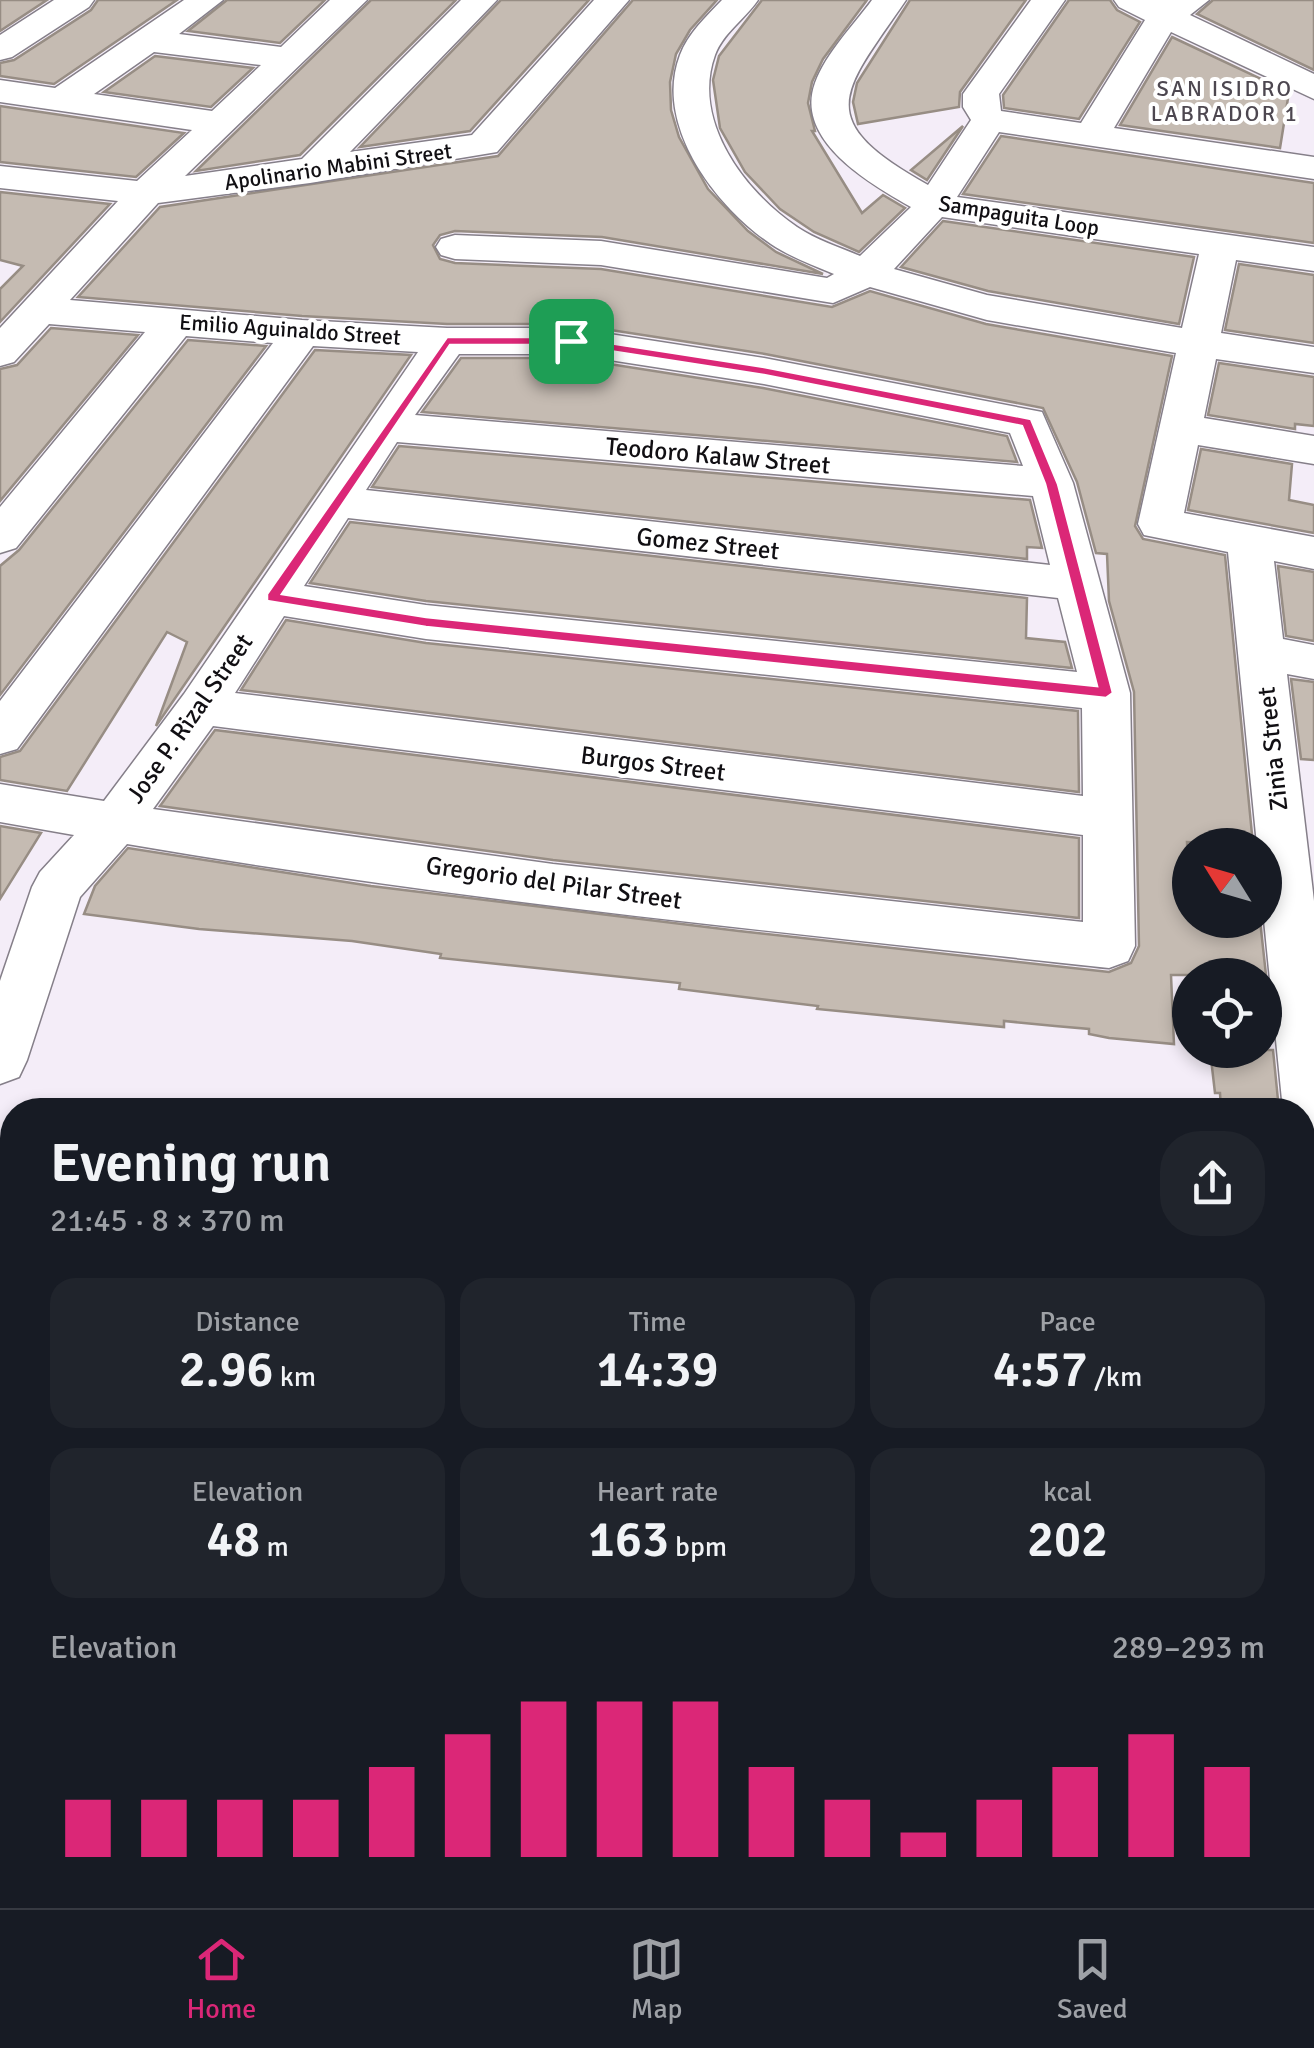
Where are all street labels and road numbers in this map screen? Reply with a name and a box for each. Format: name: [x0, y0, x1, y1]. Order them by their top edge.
street label: Apolinario Mabini Street: [223, 137, 454, 196]
street label: Sampaguita Loop: [937, 189, 1101, 242]
street label: Emilio Aguinaldo Street: [178, 308, 402, 351]
street label: Teodoro Kalaw Street: [604, 430, 832, 481]
street label: Gomez Street: [635, 521, 781, 566]
street label: Jose P. Rizal Street: [119, 627, 260, 809]
street label: Zinia Street: [1251, 685, 1294, 813]
street label: Burgos Street: [579, 739, 727, 788]
street label: Gregorio del Pilar Street: [424, 849, 684, 916]

